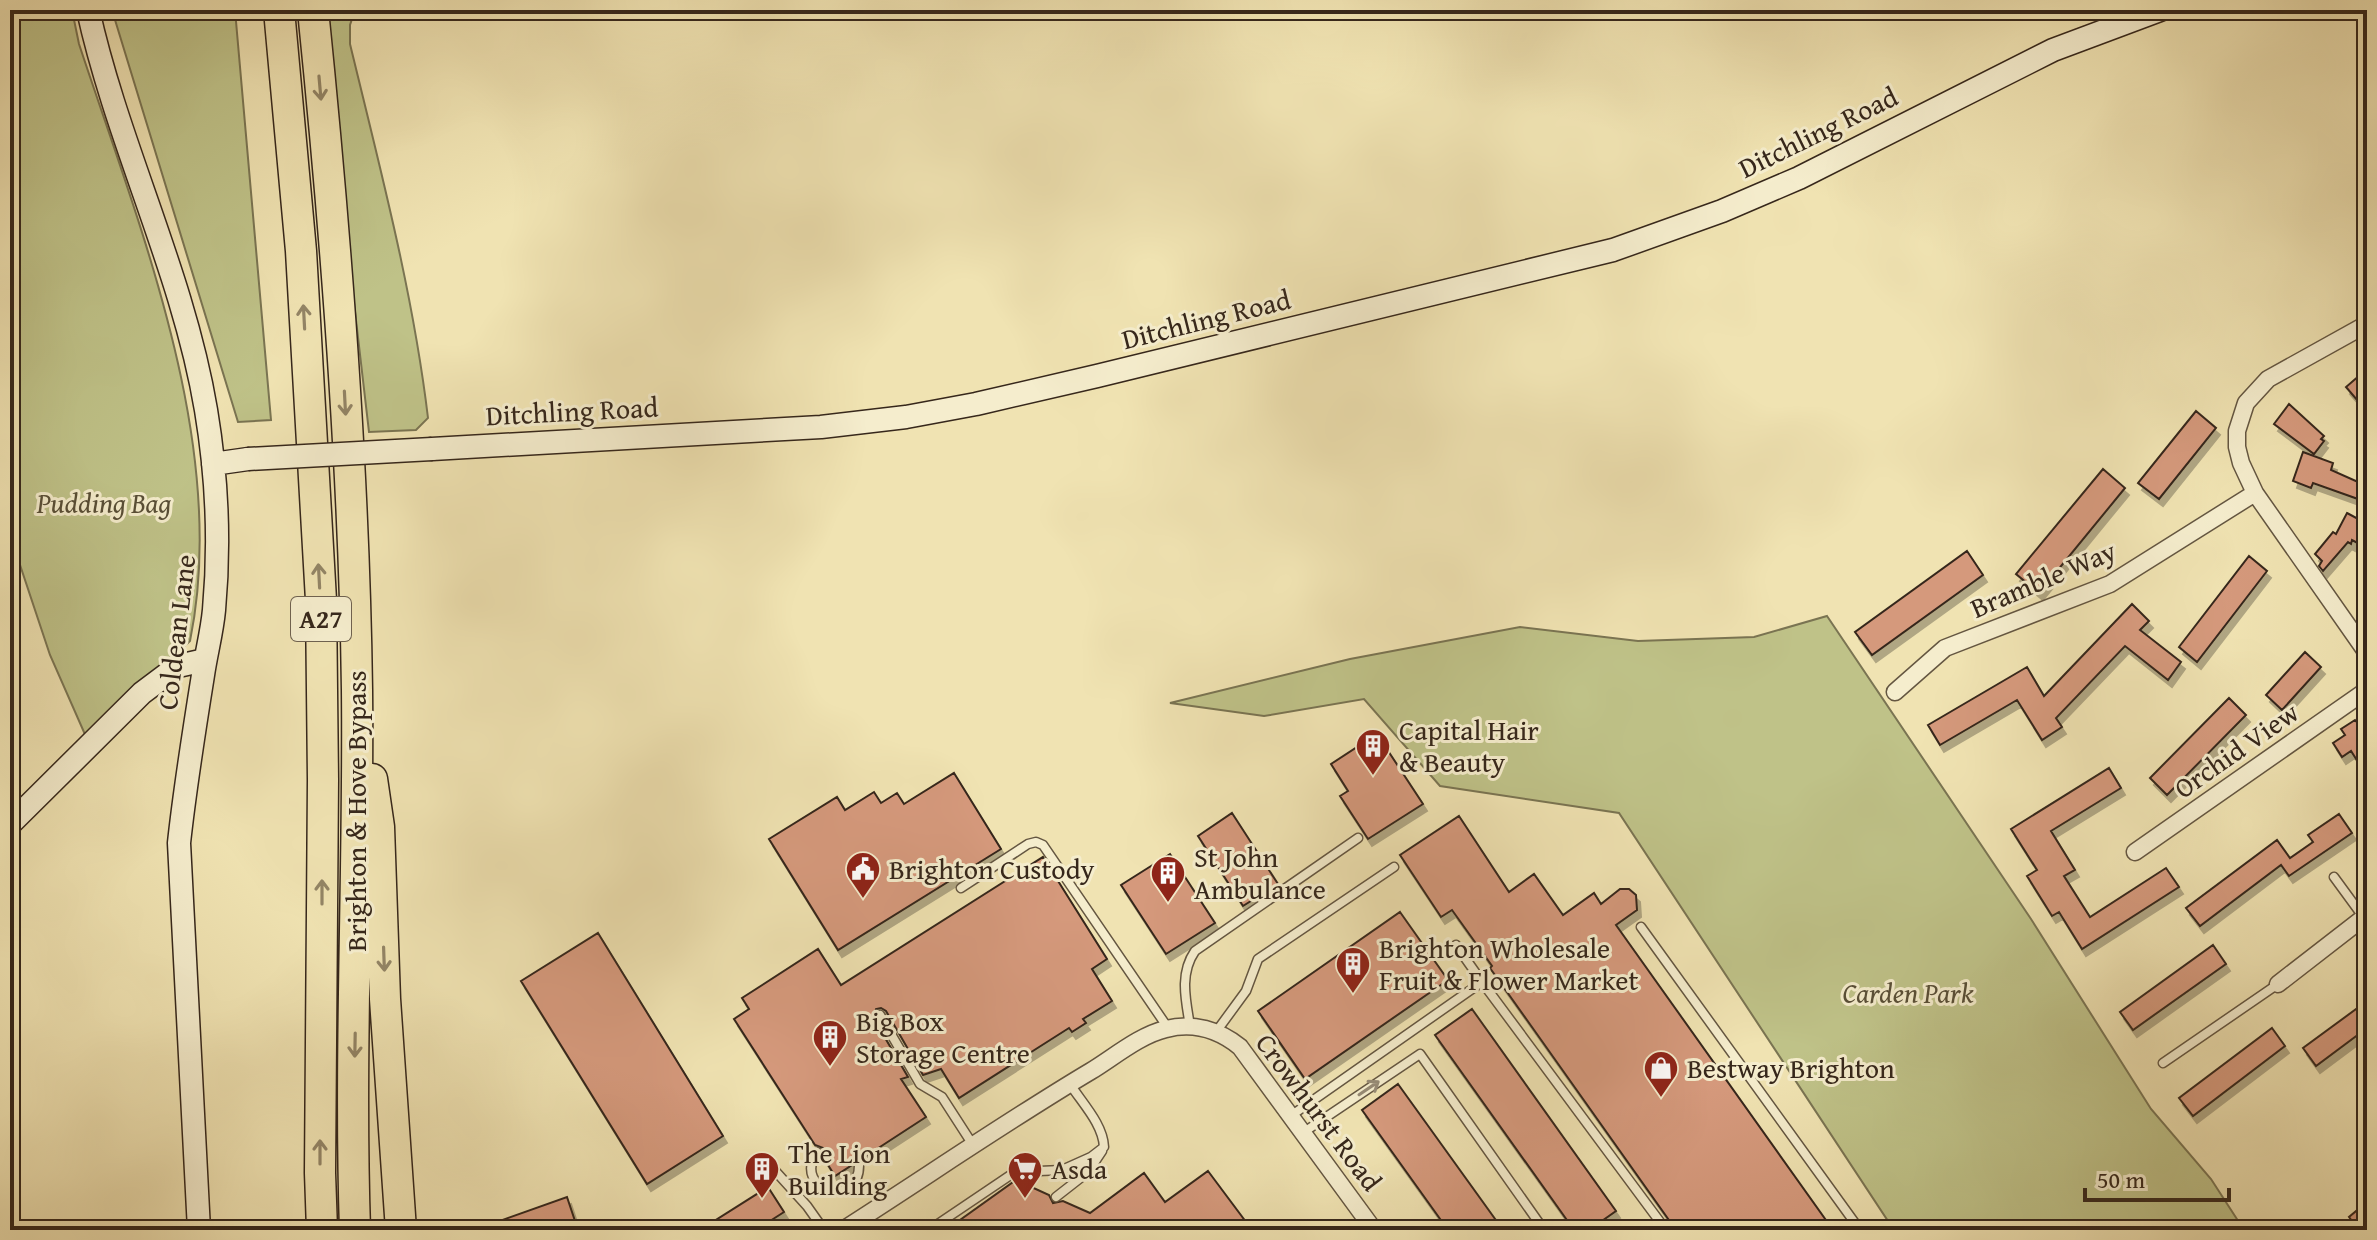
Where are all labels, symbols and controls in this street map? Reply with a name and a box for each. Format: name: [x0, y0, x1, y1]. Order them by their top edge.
one-way arrow: [312, 74, 327, 101]
street label: Ditchling Road: [1731, 75, 1904, 188]
street label: Ditchling Road: [1117, 278, 1295, 359]
one-way arrow: [297, 304, 312, 331]
street label: Ditchling Road: [485, 386, 659, 435]
one-way arrow: [338, 389, 353, 416]
park label: Pudding Bag: [36, 482, 171, 523]
street label: Bramble Way: [1964, 529, 2122, 628]
street label: Coldean Lane: [146, 552, 205, 712]
one-way arrow: [311, 563, 326, 590]
road number: A27: [291, 597, 351, 641]
street label: Brighton & Hove Bypass: [335, 670, 376, 952]
street label: Orchid View: [2165, 691, 2307, 808]
place label: Capital Hair & Beauty: [1399, 709, 1539, 782]
building icon: Capital Hair & Beauty: [1354, 727, 1392, 777]
place label: St John Ambulance: [1194, 836, 1326, 909]
place label: Brighton Custody: [889, 848, 1095, 889]
public building icon: Brighton Custody: [844, 850, 882, 900]
building icon: St John Ambulance: [1149, 854, 1187, 904]
one-way arrow: [314, 879, 330, 906]
place label: Brighton Wholesale Fruit & Flower Market: [1379, 927, 1638, 1000]
one-way arrow: [376, 945, 391, 972]
building icon: Brighton Wholesale Fruit & Flower Market: [1334, 945, 1372, 995]
park label: Carden Park: [1843, 972, 1974, 1013]
place label: Big Box Storage Centre: [856, 1000, 1030, 1073]
building icon: Big Box Storage Centre: [811, 1018, 849, 1068]
street label: Crowhurst Road: [1246, 1024, 1392, 1199]
one-way arrow: [347, 1031, 362, 1058]
place label: Bestway Brighton: [1687, 1047, 1895, 1088]
shop icon: Bestway Brighton: [1642, 1049, 1680, 1099]
one-way arrow: [1357, 1080, 1379, 1097]
place label: The Lion Building: [788, 1132, 891, 1205]
one-way arrow: [312, 1139, 328, 1166]
place label: Asda: [1051, 1148, 1108, 1189]
building icon: The Lion Building: [743, 1150, 781, 1200]
supermarket icon: Asda: [1006, 1150, 1044, 1200]
scale bar: [2085, 1152, 2229, 1202]
text: 50 m: [2097, 1162, 2145, 1197]

